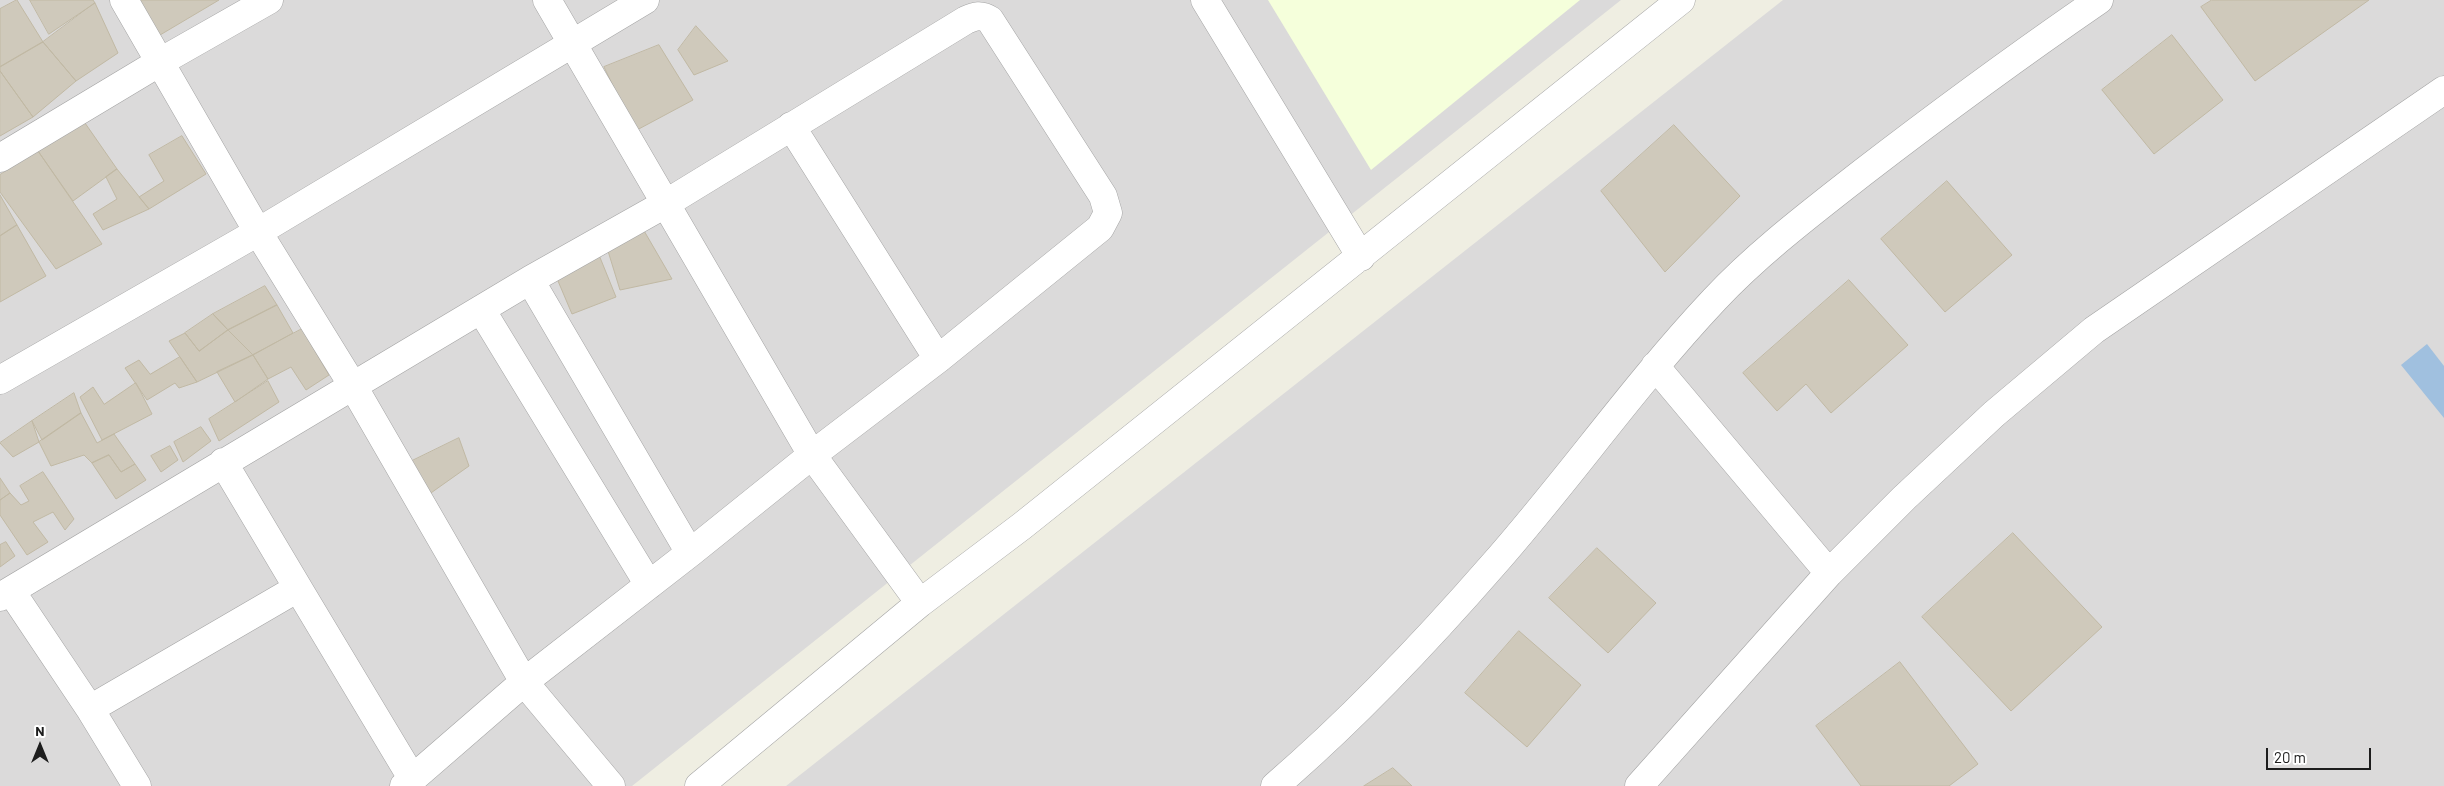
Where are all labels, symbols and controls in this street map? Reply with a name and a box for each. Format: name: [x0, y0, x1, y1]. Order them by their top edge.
north arrow: [15, 721, 65, 771]
text: N: [35, 722, 45, 739]
scale bar: [2269, 738, 2374, 770]
text: 20 m: [2274, 748, 2306, 766]

